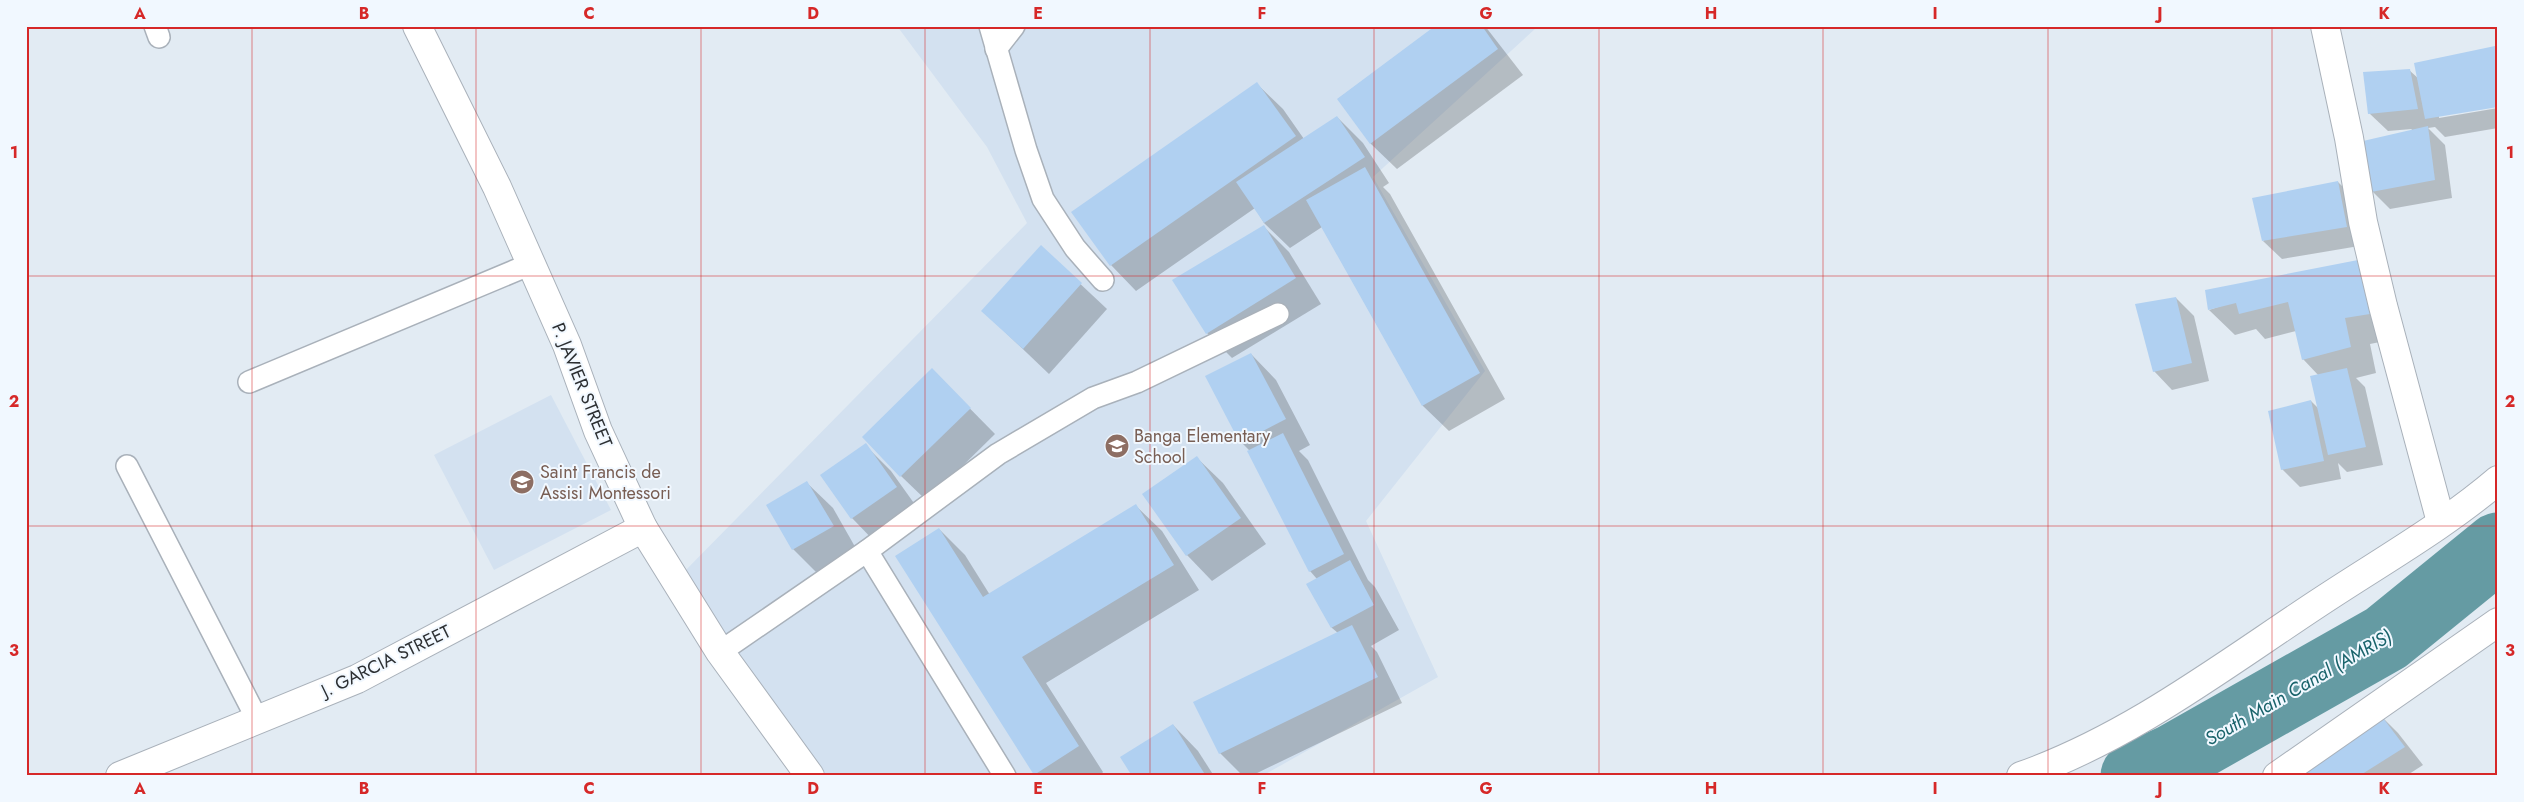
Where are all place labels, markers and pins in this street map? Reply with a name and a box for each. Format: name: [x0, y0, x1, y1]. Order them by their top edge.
place label: Banga Elementary School: [1134, 423, 1270, 470]
school or university icon: Banga Elementary School: [1104, 433, 1130, 459]
place label: Saint Francis de Assisi Montessori: [540, 459, 671, 506]
school or university icon: Saint Francis de Assisi Montessori: [509, 469, 535, 495]

